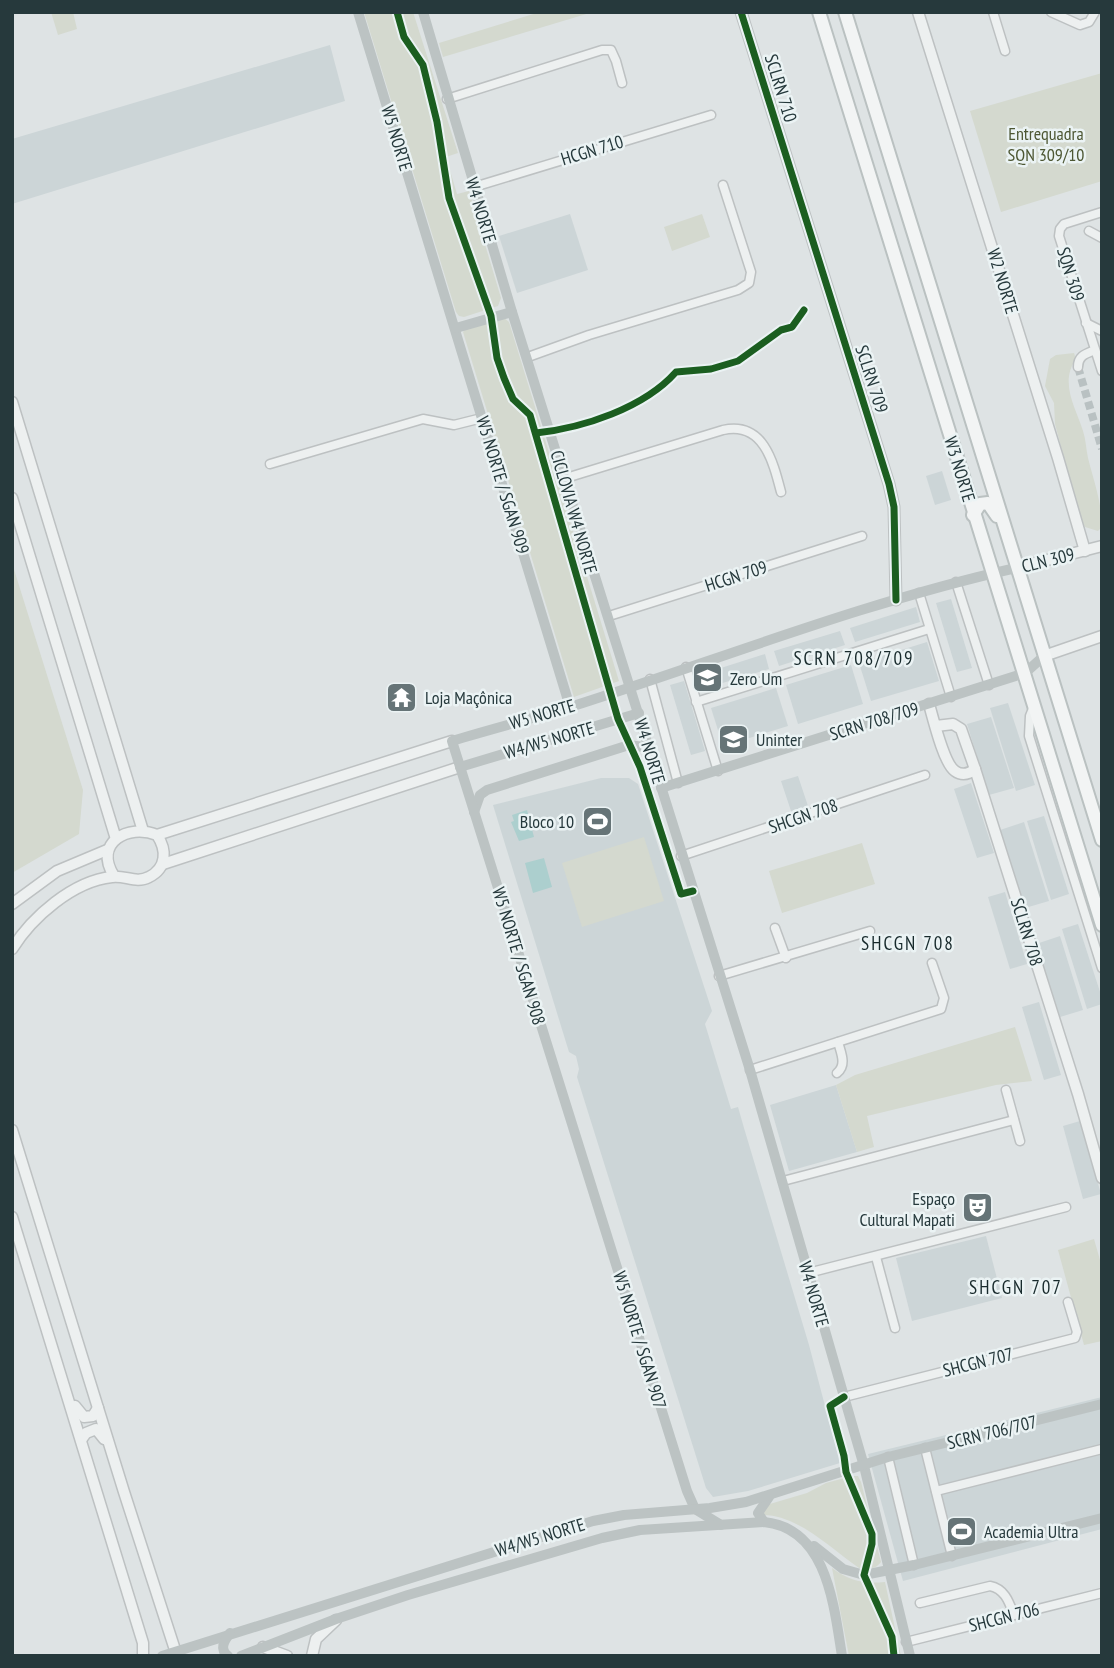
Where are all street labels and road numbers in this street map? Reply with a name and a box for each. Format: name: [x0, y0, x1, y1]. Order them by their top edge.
street label: SCLRN 710: [760, 51, 802, 125]
street label: W5 NORTE: [376, 103, 418, 173]
street label: HCGN 710: [558, 130, 626, 170]
street label: W4 NORTE: [460, 175, 502, 245]
street label: SQN 309: [1052, 244, 1090, 304]
street label: W2 NORTE: [982, 246, 1024, 316]
street label: SCLRN 709: [850, 342, 894, 416]
street label: W5 NORTE / SGAN 909: [471, 413, 535, 557]
street label: W3 NORTE: [939, 434, 981, 504]
street label: CICLOVIA W4 NORTE: [545, 447, 603, 577]
street label: CLN 309: [1019, 542, 1077, 578]
street label: HCGN 709: [702, 555, 770, 597]
street label: W5 NORTE: [507, 694, 577, 734]
street label: SCRN 708/709: [827, 697, 921, 745]
street label: W4/W5 NORTE: [501, 716, 597, 764]
street label: W4 NORTE: [629, 716, 671, 786]
street label: SHCGN 708: [765, 793, 841, 839]
street label: W5 NORTE / SGAN 908: [487, 884, 551, 1028]
street label: SCLRN 708: [1006, 895, 1048, 969]
street label: W4 NORTE: [794, 1259, 834, 1329]
street label: W5 NORTE / SGAN 907: [608, 1268, 672, 1412]
street label: SHCGN 707: [940, 1342, 1016, 1382]
street label: SCRN 706/707: [945, 1410, 1039, 1454]
street label: W4/W5 NORTE: [492, 1512, 588, 1562]
street label: SHCGN 706: [966, 1597, 1042, 1637]

